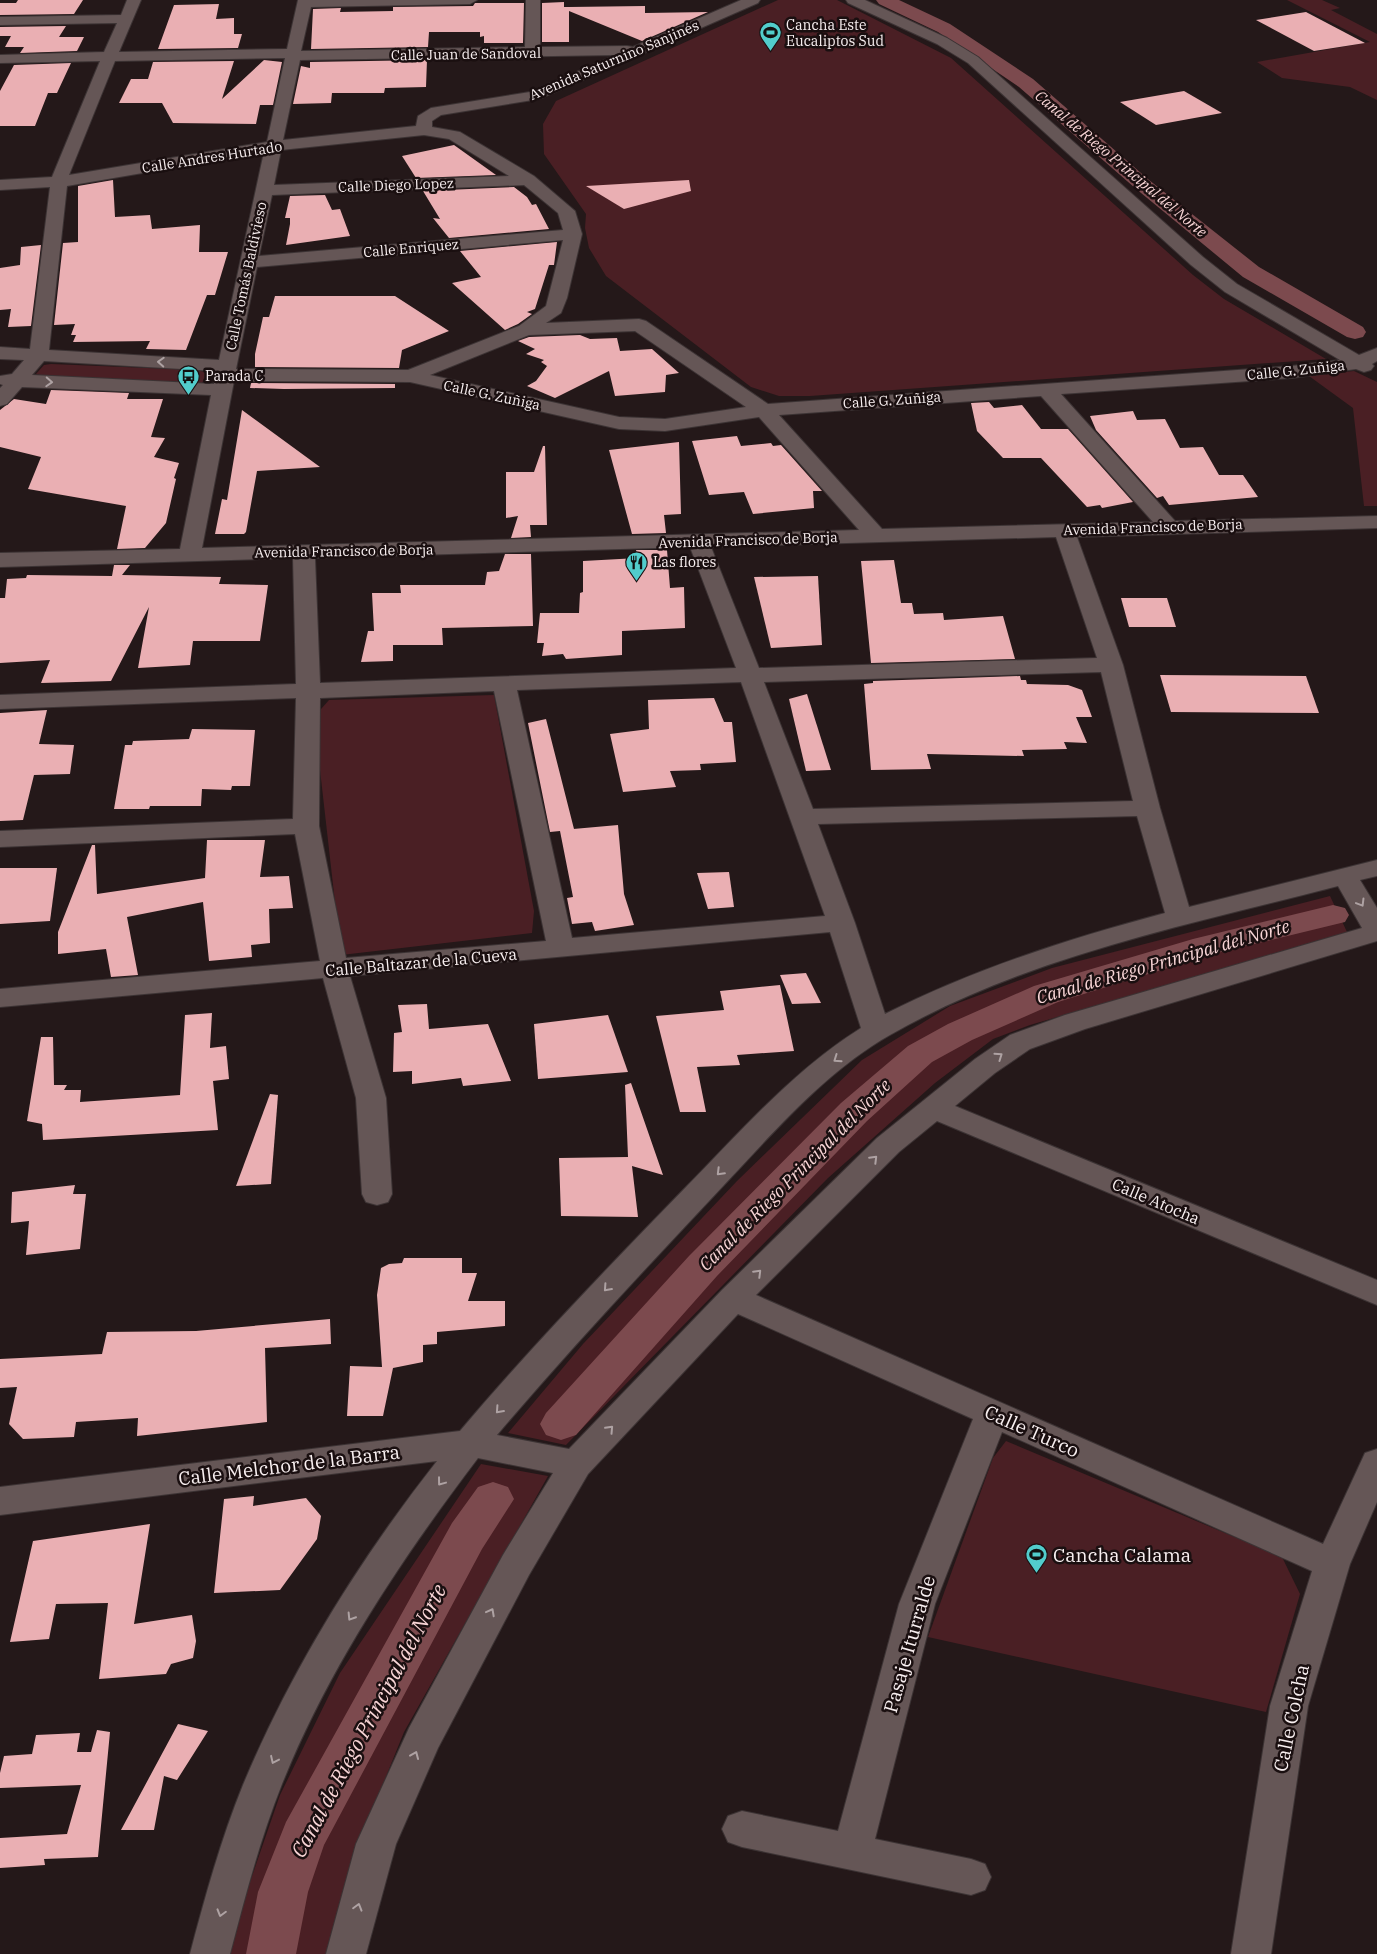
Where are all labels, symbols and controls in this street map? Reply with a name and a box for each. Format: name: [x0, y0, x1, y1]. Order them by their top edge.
street label: Avenida Saturnino Sanjinés: [526, 16, 702, 104]
place label: Cancha Este Eucaliptos Sud: [786, 16, 884, 50]
sports icon: Cancha Este Eucaliptos Sud: [758, 21, 782, 52]
street label: Calle Juan de Sandoval: [391, 44, 541, 64]
water label: Canal de Riego Principal del Norte: [1032, 86, 1211, 241]
street label: Calle Andres Hurtado: [141, 137, 283, 177]
street label: Calle Diego Lopez: [338, 174, 454, 196]
street label: Calle Tomás Baldivieso: [221, 200, 271, 352]
street label: Calle Enriquez: [362, 235, 460, 261]
one-way arrow: [156, 356, 164, 367]
street label: Calle G. Zuñiga: [1246, 356, 1346, 384]
bus stop icon: Parada C: [177, 364, 201, 395]
place label: Parada C: [205, 367, 264, 385]
one-way arrow: [45, 376, 53, 387]
street label: Calle G. Zuñiga: [442, 376, 542, 414]
street label: Calle G. Zuñiga: [842, 388, 942, 412]
street label: Avenida Francisco de Borja: [1063, 515, 1243, 539]
street label: Avenida Francisco de Borja: [658, 528, 838, 552]
street label: Avenida Francisco de Borja: [254, 540, 434, 562]
restaurant icon: Las flores: [625, 550, 649, 581]
place label: Las flores: [653, 553, 717, 571]
one-way arrow: [1354, 898, 1364, 907]
water label: Canal de Riego Principal del Norte: [1034, 914, 1292, 1009]
street label: Calle Baltazar de la Cueva: [324, 944, 518, 980]
one-way arrow: [833, 1053, 842, 1062]
one-way arrow: [994, 1053, 1003, 1062]
water label: Canal de Riego Principal del Norte: [694, 1074, 895, 1275]
one-way arrow: [868, 1156, 877, 1165]
one-way arrow: [717, 1166, 726, 1175]
street label: Calle Atocha: [1109, 1174, 1203, 1229]
one-way arrow: [752, 1270, 761, 1279]
one-way arrow: [604, 1283, 613, 1292]
street label: Calle Turco: [981, 1399, 1083, 1463]
one-way arrow: [496, 1405, 505, 1414]
one-way arrow: [604, 1425, 613, 1434]
street label: Calle Melchor de la Barra: [177, 1439, 401, 1491]
one-way arrow: [438, 1476, 447, 1486]
sports icon: Cancha Calama: [1025, 1543, 1049, 1574]
place label: Cancha Calama: [1053, 1543, 1191, 1567]
street label: Pasaje Iturralde: [878, 1573, 940, 1715]
water label: Canal de Riego Principal del Norte: [284, 1578, 453, 1862]
one-way arrow: [485, 1608, 495, 1617]
one-way arrow: [348, 1612, 357, 1621]
street label: Calle Colcha: [1268, 1662, 1314, 1774]
one-way arrow: [409, 1751, 420, 1760]
one-way arrow: [270, 1755, 280, 1764]
one-way arrow: [352, 1902, 363, 1911]
one-way arrow: [216, 1909, 226, 1917]

